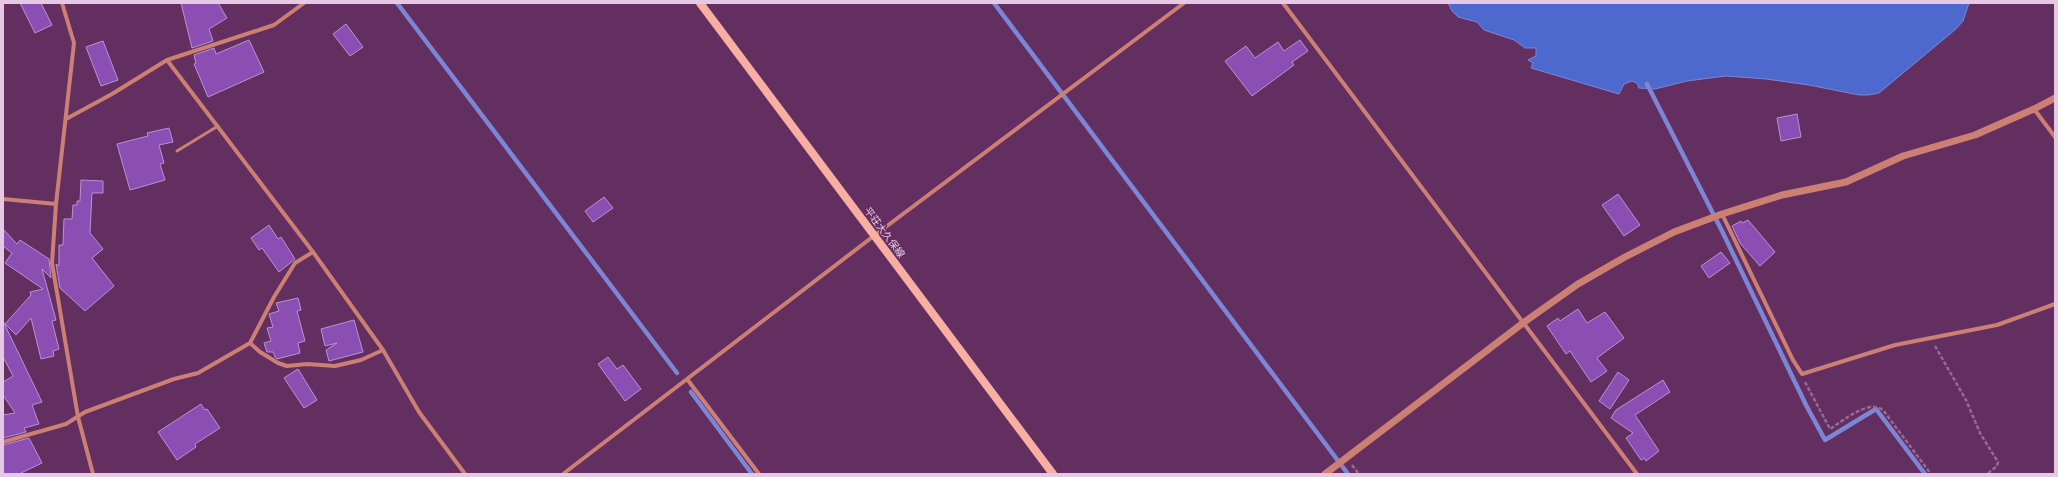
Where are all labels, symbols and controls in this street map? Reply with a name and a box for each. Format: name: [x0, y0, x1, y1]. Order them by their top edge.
street label: 平荘大久保線: [861, 204, 908, 260]

